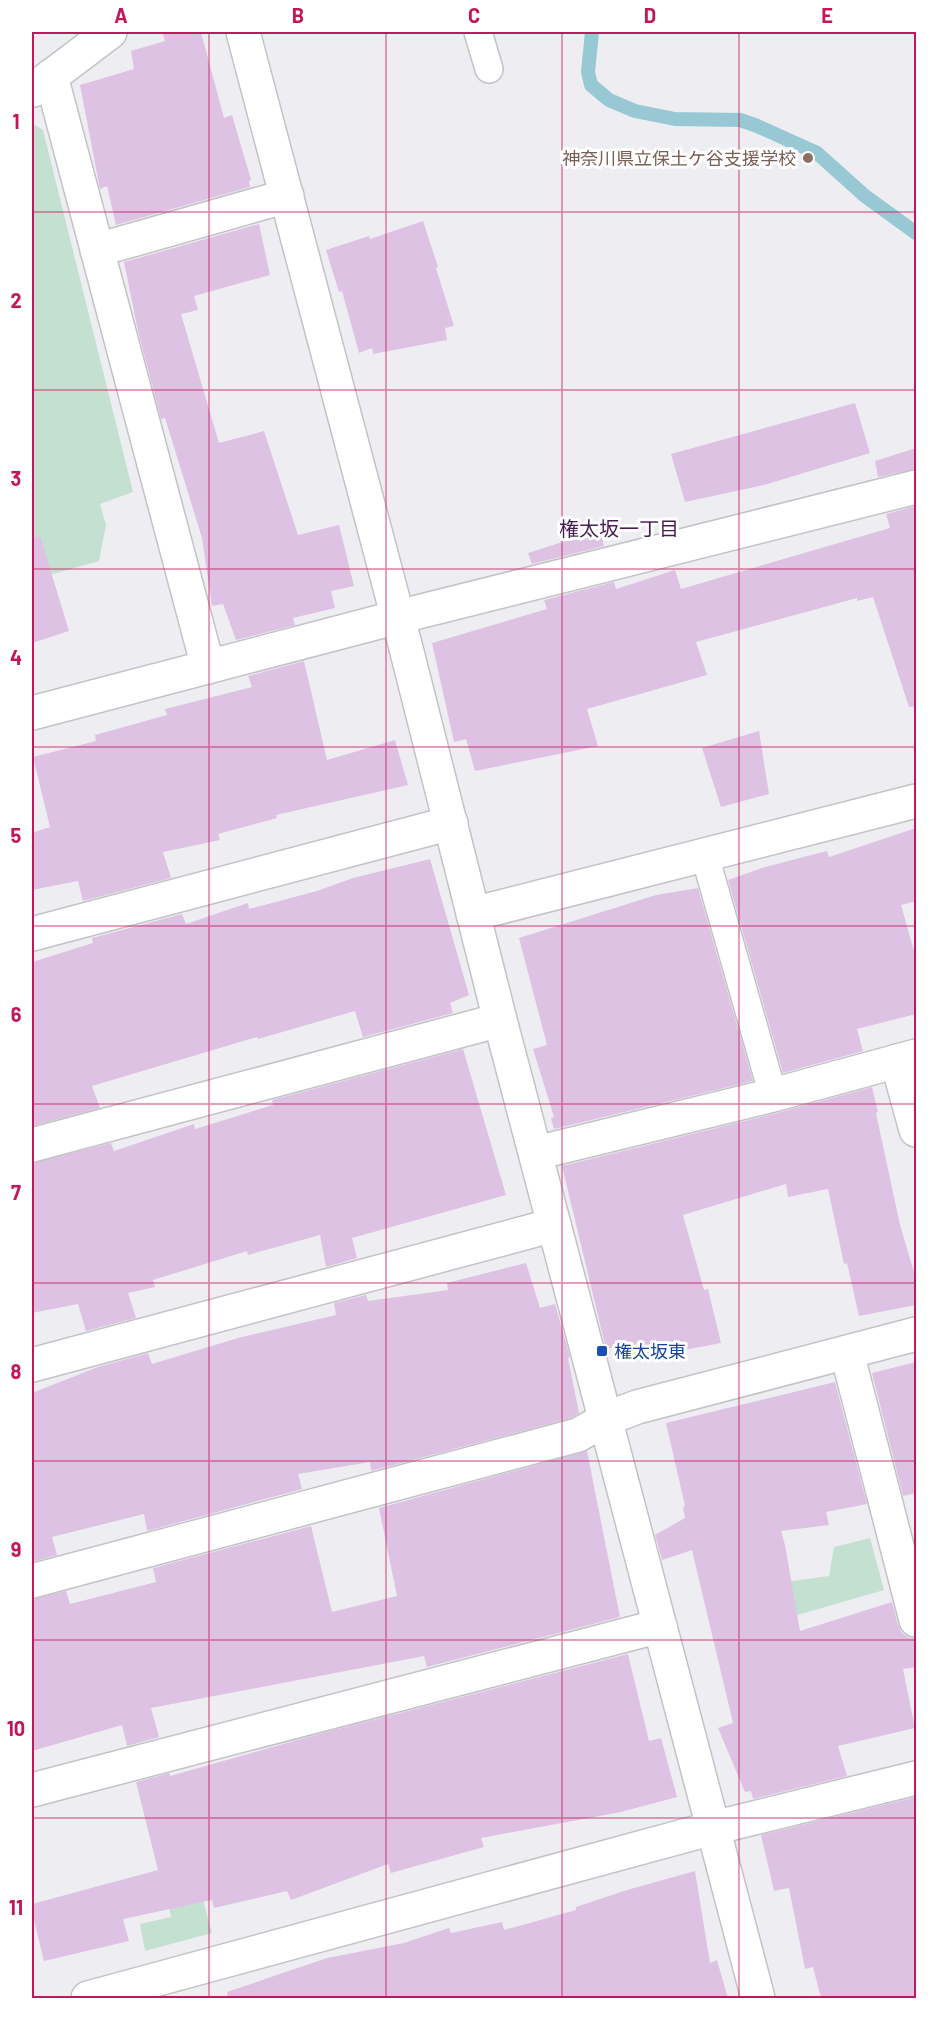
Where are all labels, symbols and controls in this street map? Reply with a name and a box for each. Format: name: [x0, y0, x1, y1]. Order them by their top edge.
text: A: [114, 3, 128, 27]
text: B: [292, 3, 304, 27]
text: C: [468, 3, 480, 27]
text: D: [644, 3, 656, 27]
text: E: [821, 3, 833, 27]
text: 1: [12, 109, 20, 133]
place label: 神奈川県立保土ケ谷支援学校: [562, 147, 796, 169]
marker: 神奈川県立保土ケ谷支援学校: [801, 151, 815, 165]
text: 2: [10, 288, 22, 312]
text: 3: [11, 466, 21, 490]
district label: 権太坂一丁目: [559, 516, 679, 540]
text: 4: [10, 645, 22, 669]
text: 5: [11, 823, 22, 847]
text: 6: [11, 1002, 22, 1026]
text: 7: [11, 1180, 21, 1204]
place label: 権太坂東: [614, 1340, 686, 1362]
marker: 権太坂東: [595, 1344, 609, 1358]
text: 8: [11, 1359, 22, 1383]
text: 9: [11, 1537, 21, 1561]
text: 10: [7, 1716, 25, 1740]
text: 11: [9, 1895, 23, 1919]

